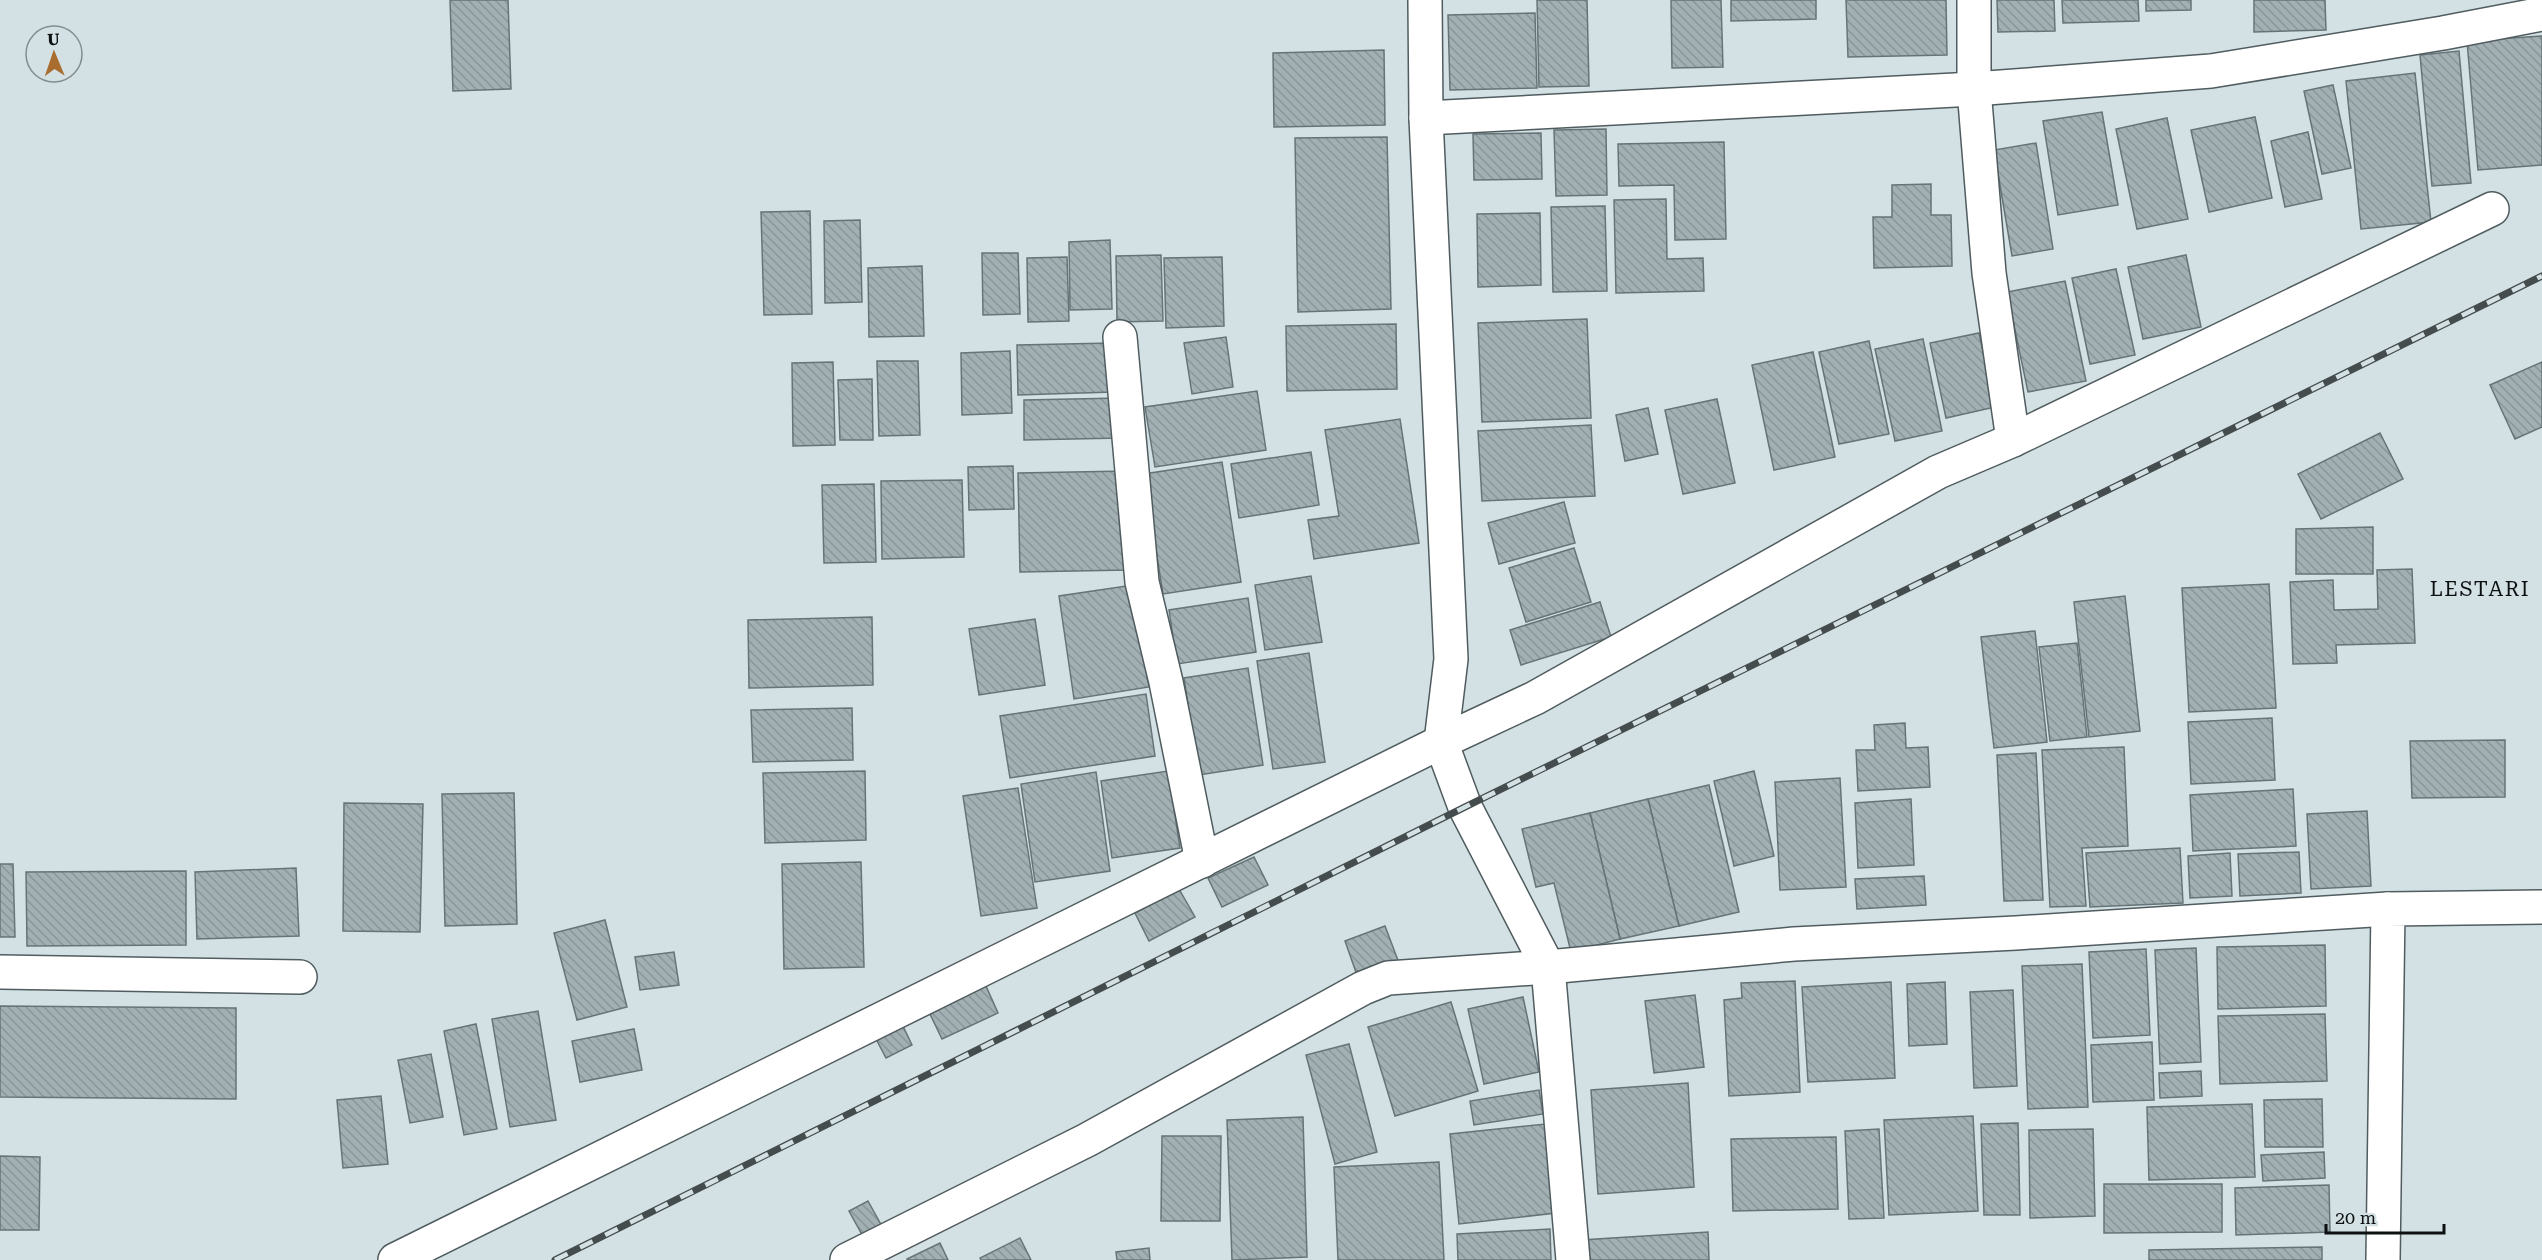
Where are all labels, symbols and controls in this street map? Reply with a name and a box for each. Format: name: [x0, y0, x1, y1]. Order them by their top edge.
north arrow: [24, 24, 84, 84]
text: U: [47, 30, 60, 49]
district label: LESTARI: [2430, 577, 2530, 601]
scale bar: [2326, 1197, 2444, 1235]
text: 20 m: [2335, 1207, 2376, 1228]

